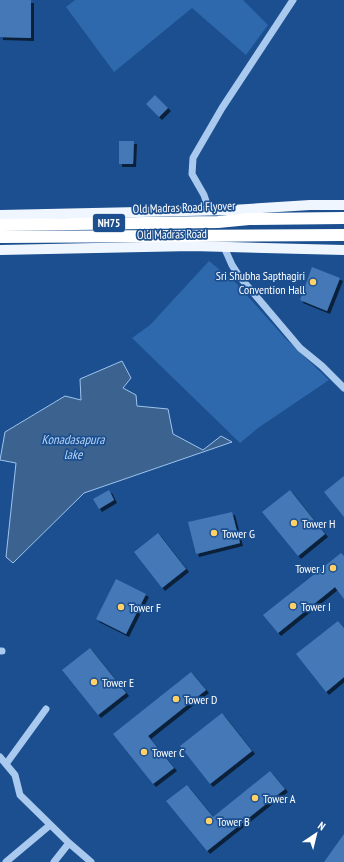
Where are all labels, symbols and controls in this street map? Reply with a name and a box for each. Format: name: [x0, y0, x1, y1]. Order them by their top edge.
street label: Old Madras Road Flyover: [132, 198, 236, 216]
road number: NH75: [93, 214, 125, 232]
street label: Old Madras Road: [137, 226, 207, 242]
place label: Sri Shubha Sapthagiri Convention Hall: [216, 268, 305, 297]
marker: Sri Shubha Sapthagiri Convention Hall: [308, 277, 318, 287]
water label: Konadasapura lake: [42, 431, 105, 463]
place label: Tower H: [302, 516, 335, 531]
marker: Tower H: [289, 518, 299, 528]
place label: Tower G: [222, 526, 255, 541]
marker: Tower G: [209, 528, 219, 538]
place label: Tower J: [295, 561, 325, 576]
marker: Tower J: [328, 563, 338, 573]
place label: Tower I: [301, 599, 331, 614]
place label: Tower F: [129, 600, 161, 615]
marker: Tower I: [288, 601, 298, 611]
marker: Tower F: [116, 602, 126, 612]
place label: Tower E: [102, 675, 134, 690]
marker: Tower E: [89, 677, 99, 687]
place label: Tower D: [184, 692, 217, 707]
marker: Tower D: [171, 694, 181, 704]
place label: Tower C: [152, 745, 185, 760]
marker: Tower C: [139, 747, 149, 757]
place label: Tower A: [263, 791, 296, 806]
marker: Tower A: [250, 793, 260, 803]
place label: Tower B: [217, 814, 250, 829]
north arrow: [296, 814, 336, 854]
marker: Tower B: [204, 816, 214, 826]
text: N: [315, 818, 328, 833]

